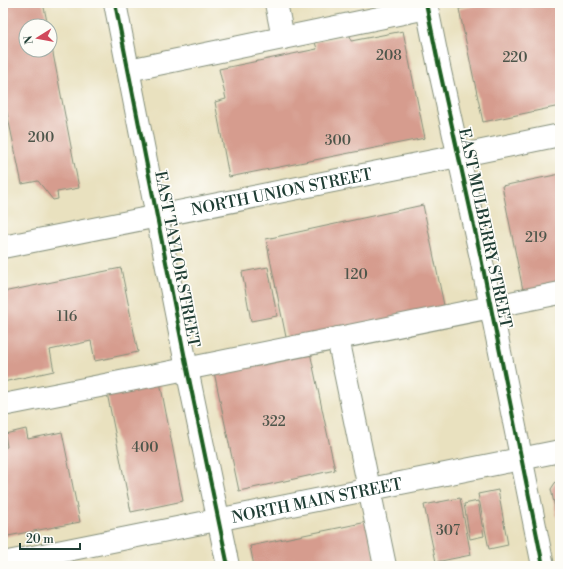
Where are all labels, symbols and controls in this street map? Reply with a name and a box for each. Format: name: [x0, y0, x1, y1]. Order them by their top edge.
north arrow: [18, 18, 58, 58]
text: N: [21, 34, 37, 45]
house number: 208: [376, 47, 402, 65]
house number: 220: [502, 49, 528, 67]
street label: EAST MULBERRY STREET: [454, 126, 516, 330]
house number: 200: [28, 129, 54, 147]
house number: 300: [325, 132, 351, 150]
street label: NORTH UNION STREET: [189, 164, 374, 220]
street label: EAST TAYLOR STREET: [150, 169, 204, 349]
house number: 219: [525, 229, 547, 247]
house number: 120: [344, 266, 368, 284]
house number: 116: [57, 308, 78, 326]
house number: 322: [262, 413, 286, 431]
house number: 400: [132, 439, 158, 457]
street label: NORTH MAIN STREET: [230, 474, 404, 528]
house number: 307: [436, 522, 460, 540]
scale bar: [20, 525, 80, 551]
text: 20 m: [26, 532, 54, 547]

